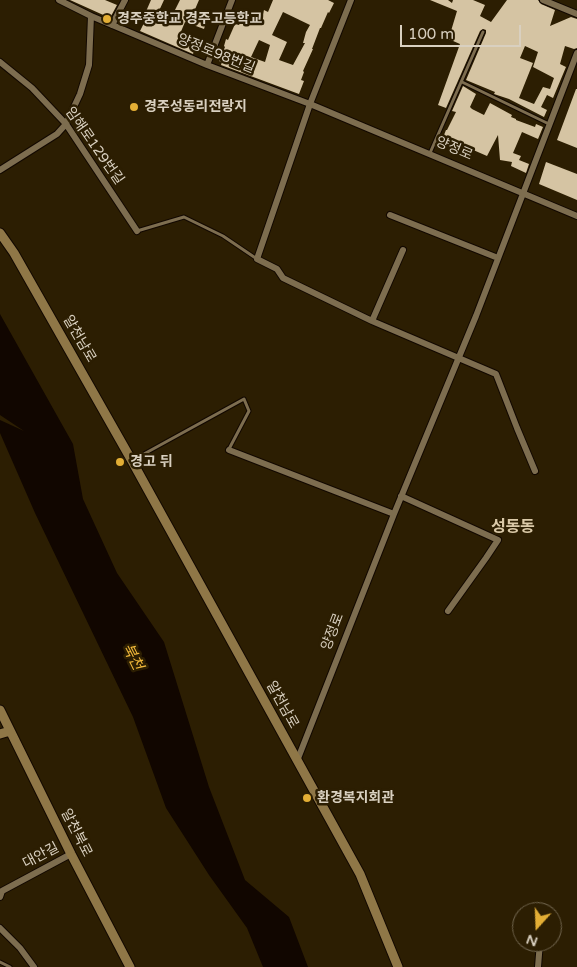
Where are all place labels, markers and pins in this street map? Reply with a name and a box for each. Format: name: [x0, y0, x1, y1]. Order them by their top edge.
place label: 경주중학교 경주고등학교: [117, 11, 262, 27]
marker: 경주중학교 경주고등학교: [101, 13, 113, 25]
place label: 경주성동리전랑지: [144, 99, 247, 115]
marker: 경주성동리전랑지: [128, 101, 140, 113]
place label: 경고 뒤: [130, 454, 172, 470]
marker: 경고 뒤: [114, 456, 126, 468]
place label: 환경복지회관: [317, 790, 394, 806]
marker: 환경복지회관: [301, 792, 313, 804]

